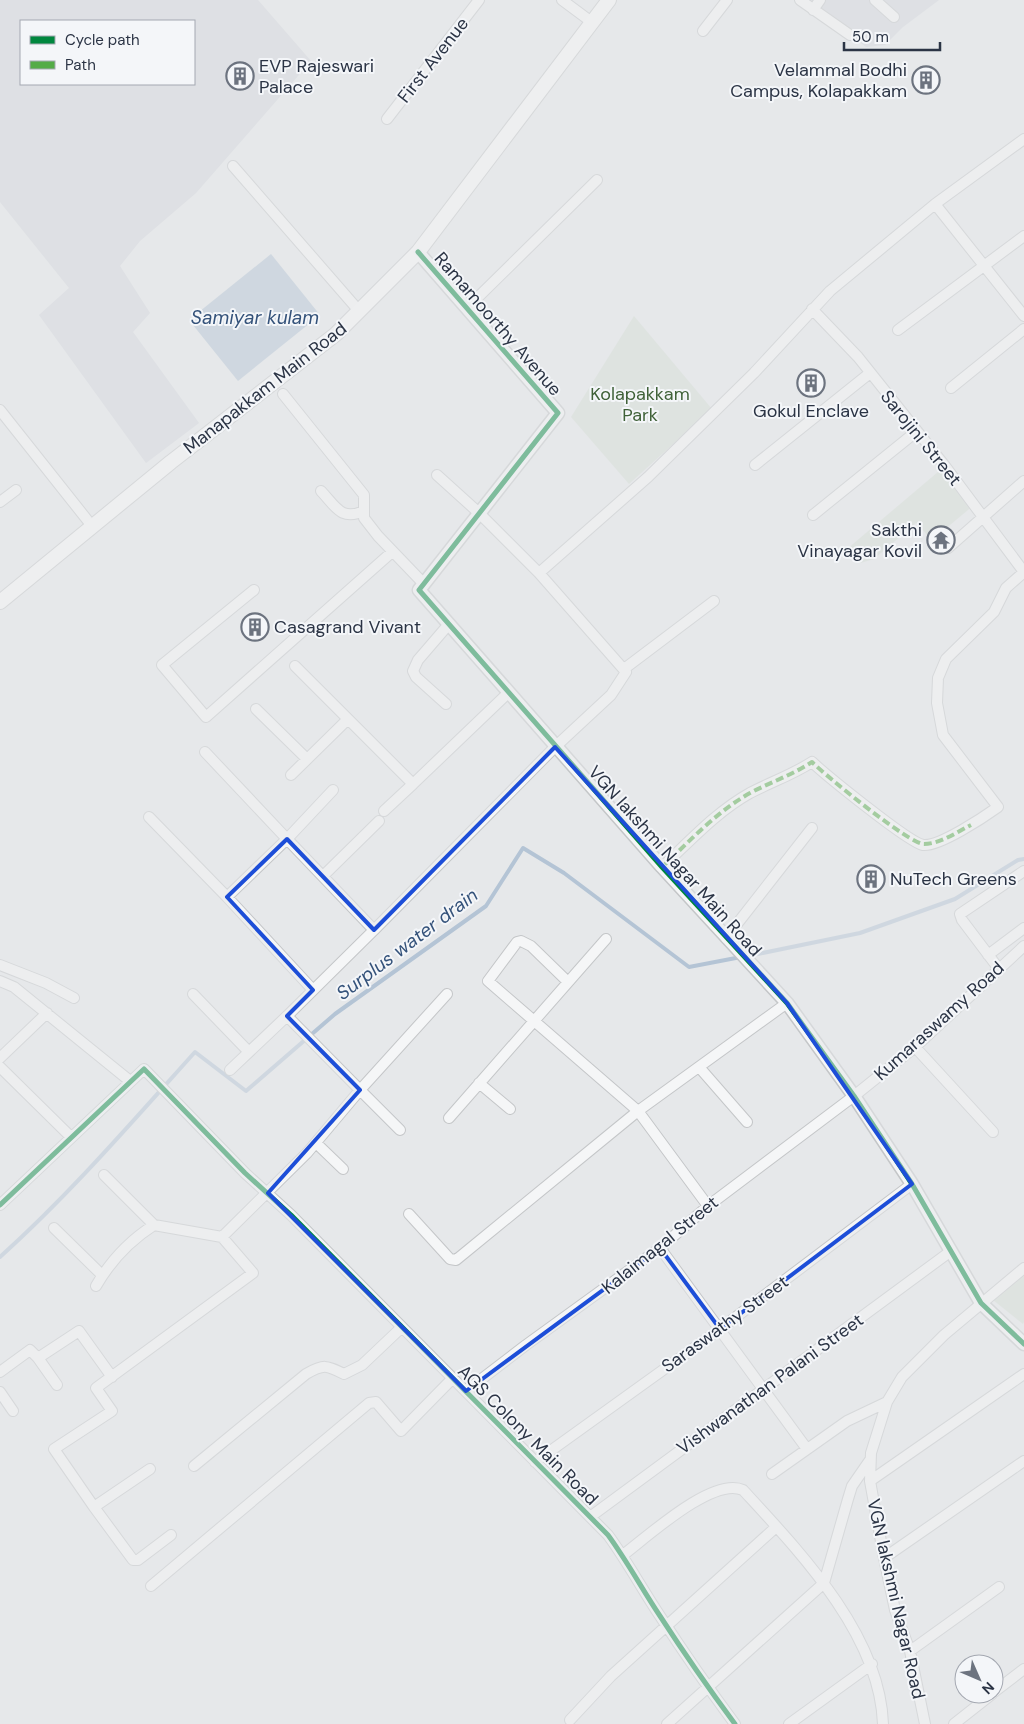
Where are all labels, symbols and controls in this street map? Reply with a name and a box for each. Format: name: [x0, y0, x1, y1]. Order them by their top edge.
street label: First Avenue: [392, 12, 474, 108]
legend: [20, 20, 195, 85]
scale bar: [844, 20, 940, 52]
text: 50 m: [852, 27, 889, 47]
text: Cycle path: [65, 30, 140, 50]
place label: EVP Rajeswari Palace: [259, 54, 374, 99]
text: Path: [65, 55, 96, 75]
place label: Velammal Bodhi Campus, Kolapakkam: [730, 58, 907, 103]
building icon: EVP Rajeswari Palace: [225, 61, 255, 91]
building icon: Velammal Bodhi Campus, Kolapakkam: [911, 65, 941, 95]
street label: Ramamoorthy Avenue: [429, 247, 567, 401]
water label: Samiyar kulam: [191, 305, 319, 330]
street label: Manapakkam Main Road: [178, 317, 352, 459]
building icon: Gokul Enclave: [796, 368, 826, 398]
park label: Kolapakkam Park: [590, 382, 690, 427]
street label: Sarojini Street: [875, 385, 967, 491]
place label: Gokul Enclave: [753, 399, 869, 423]
place label: Sakthi Vinayagar Kovil: [797, 518, 922, 563]
temple icon: Sakthi Vinayagar Kovil: [926, 525, 956, 555]
building icon: Casagrand Vivant: [240, 612, 270, 642]
place label: Casagrand Vivant: [274, 615, 421, 639]
street label: VGN lakshmi Nagar Main Road: [583, 760, 767, 962]
building icon: NuTech Greens: [856, 864, 886, 894]
place label: NuTech Greens: [890, 867, 1017, 891]
water label: Surplus water drain: [331, 882, 483, 1005]
street label: Kumaraswamy Road: [869, 956, 1009, 1086]
street label: Kalaimagal Street: [597, 1191, 723, 1299]
street label: Saraswathy Street: [657, 1270, 793, 1378]
street label: Vishwanathan Palani Street: [672, 1308, 868, 1460]
street label: AGS Colony Main Road: [453, 1360, 603, 1510]
street label: VGN lakshmi Nagar Road: [861, 1497, 931, 1701]
north arrow: [954, 1654, 1004, 1704]
text: N: [978, 1678, 998, 1698]

